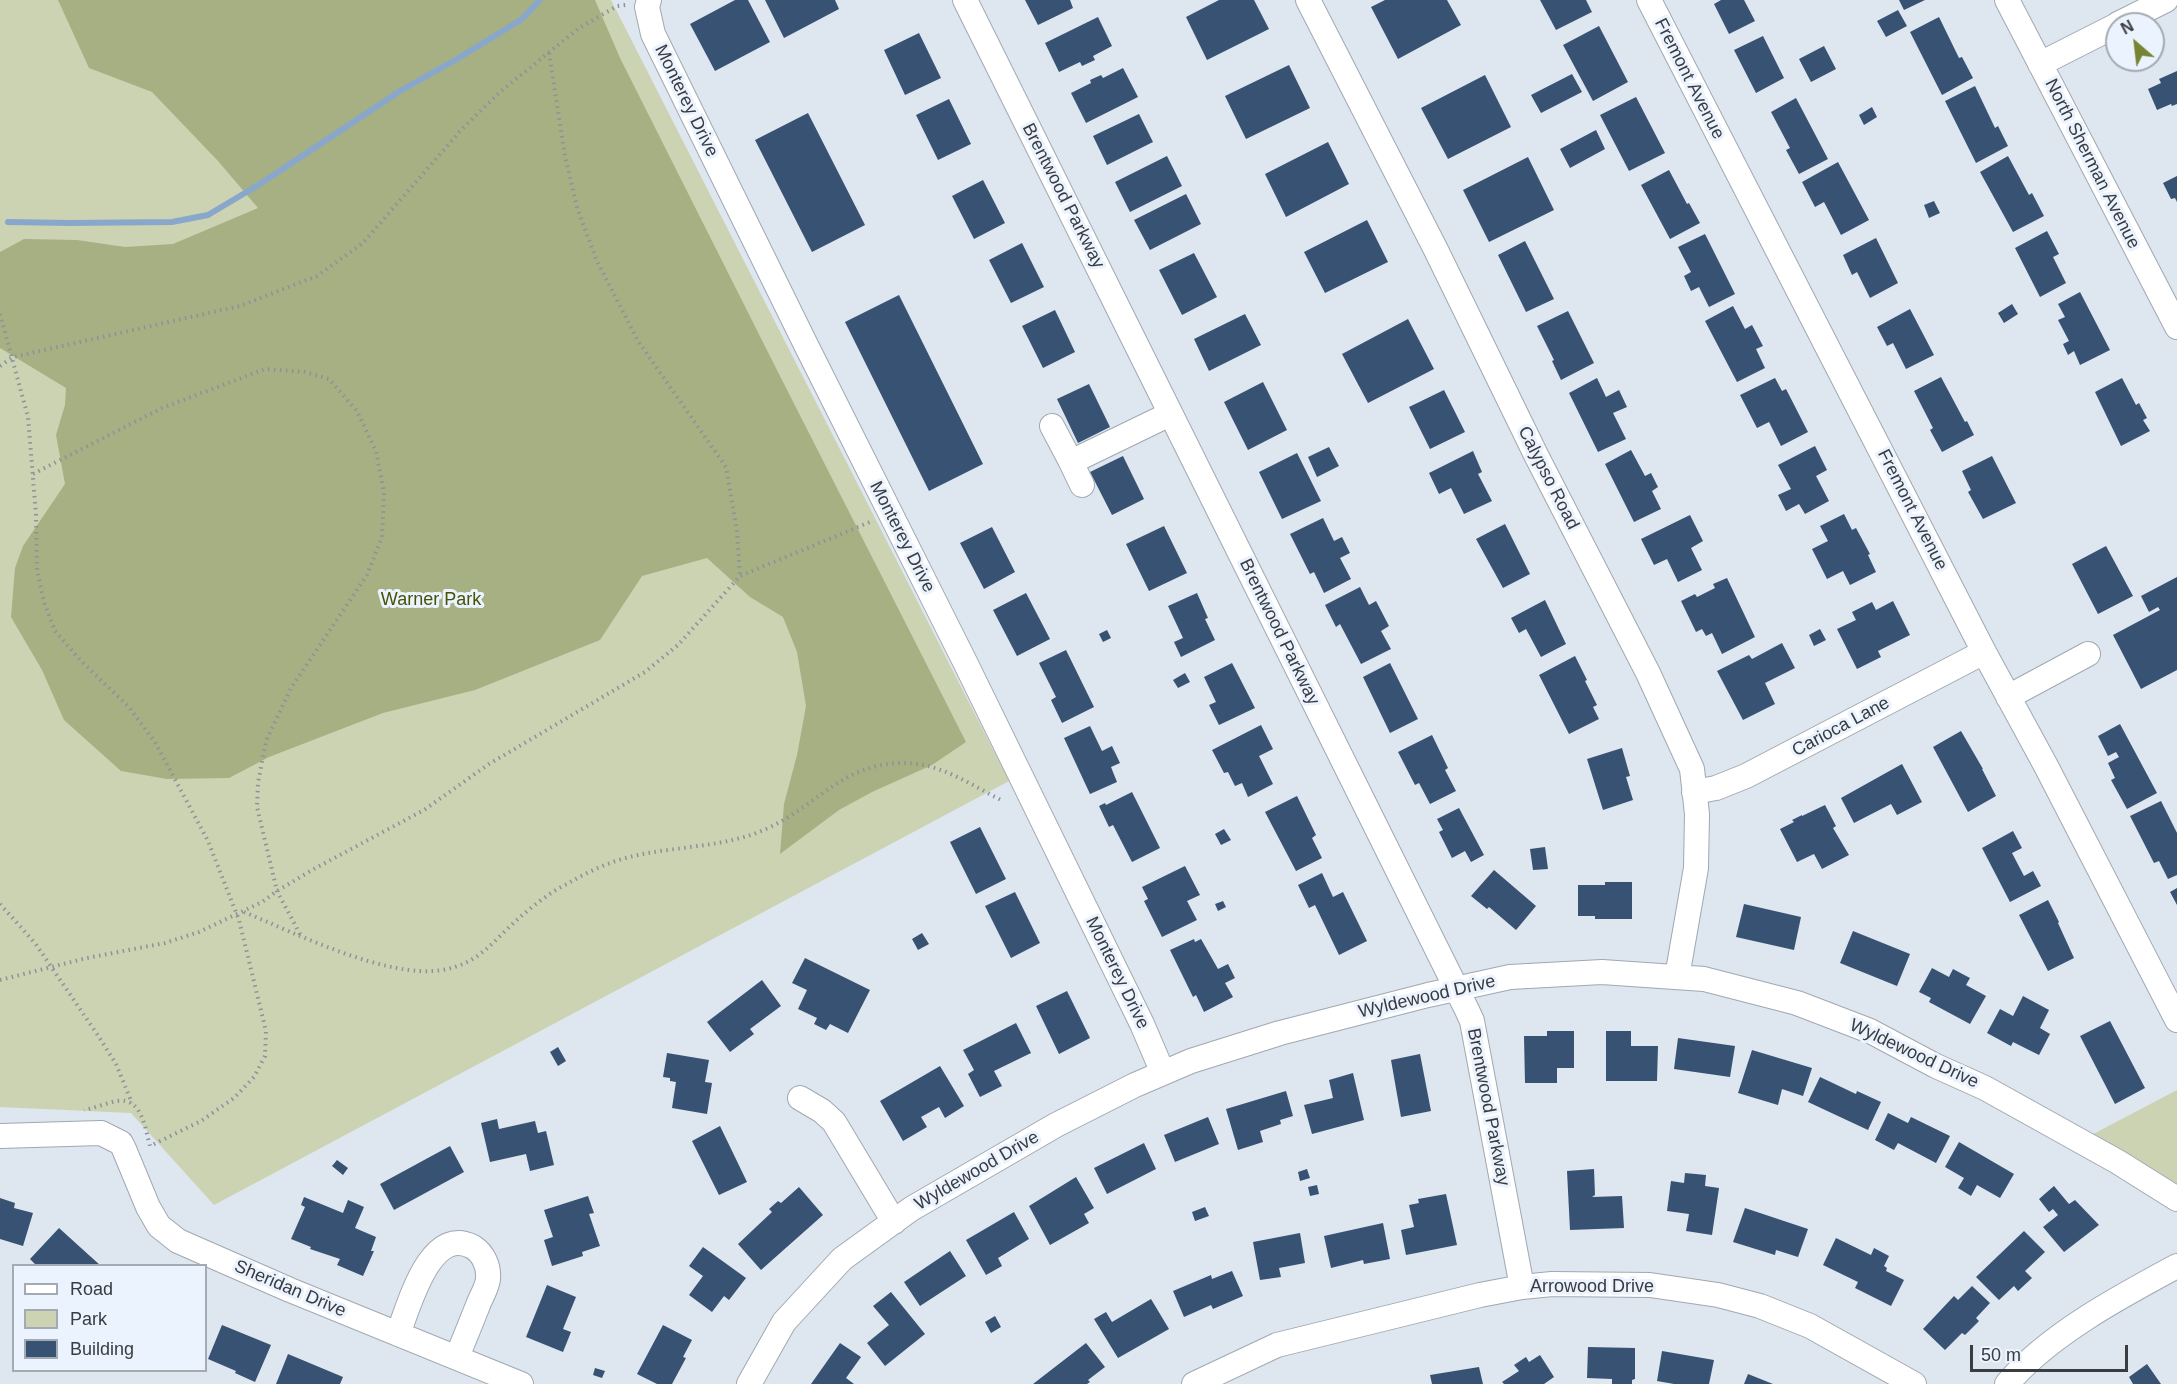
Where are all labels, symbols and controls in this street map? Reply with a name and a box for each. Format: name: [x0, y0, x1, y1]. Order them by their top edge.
north arrow: [2105, 12, 2165, 72]
street label: Fremont Avenue: [1649, 15, 1729, 143]
text: N: [2118, 17, 2136, 38]
street label: Monterey Drive: [650, 41, 722, 161]
street label: North Sherman Avenue: [2040, 75, 2144, 253]
street label: Brentwood Parkway: [1017, 120, 1109, 272]
street label: Calypso Road: [1513, 423, 1583, 533]
street label: Fremont Avenue: [1872, 446, 1952, 574]
street label: Monterey Drive: [865, 478, 939, 596]
street label: Brentwood Parkway: [1234, 555, 1324, 709]
park label: Warner Park: [381, 589, 481, 611]
street label: Carioca Lane: [1789, 692, 1893, 762]
street label: Monterey Drive: [1081, 913, 1153, 1033]
street label: Wyldewood Drive: [1356, 971, 1498, 1023]
street label: Wyldewood Drive: [1846, 1015, 1982, 1093]
street label: Brentwood Parkway: [1462, 1026, 1514, 1188]
street label: Wyldewood Drive: [911, 1127, 1043, 1215]
street label: Sheridan Drive: [231, 1256, 349, 1322]
legend: [12, 1264, 207, 1372]
street label: Arrowood Drive: [1530, 1276, 1654, 1298]
text: Road: [70, 1279, 113, 1299]
text: Park: [70, 1309, 107, 1329]
scale bar: [1973, 1333, 2130, 1371]
text: Building: [70, 1339, 134, 1359]
text: 50 m: [1981, 1345, 2021, 1365]

